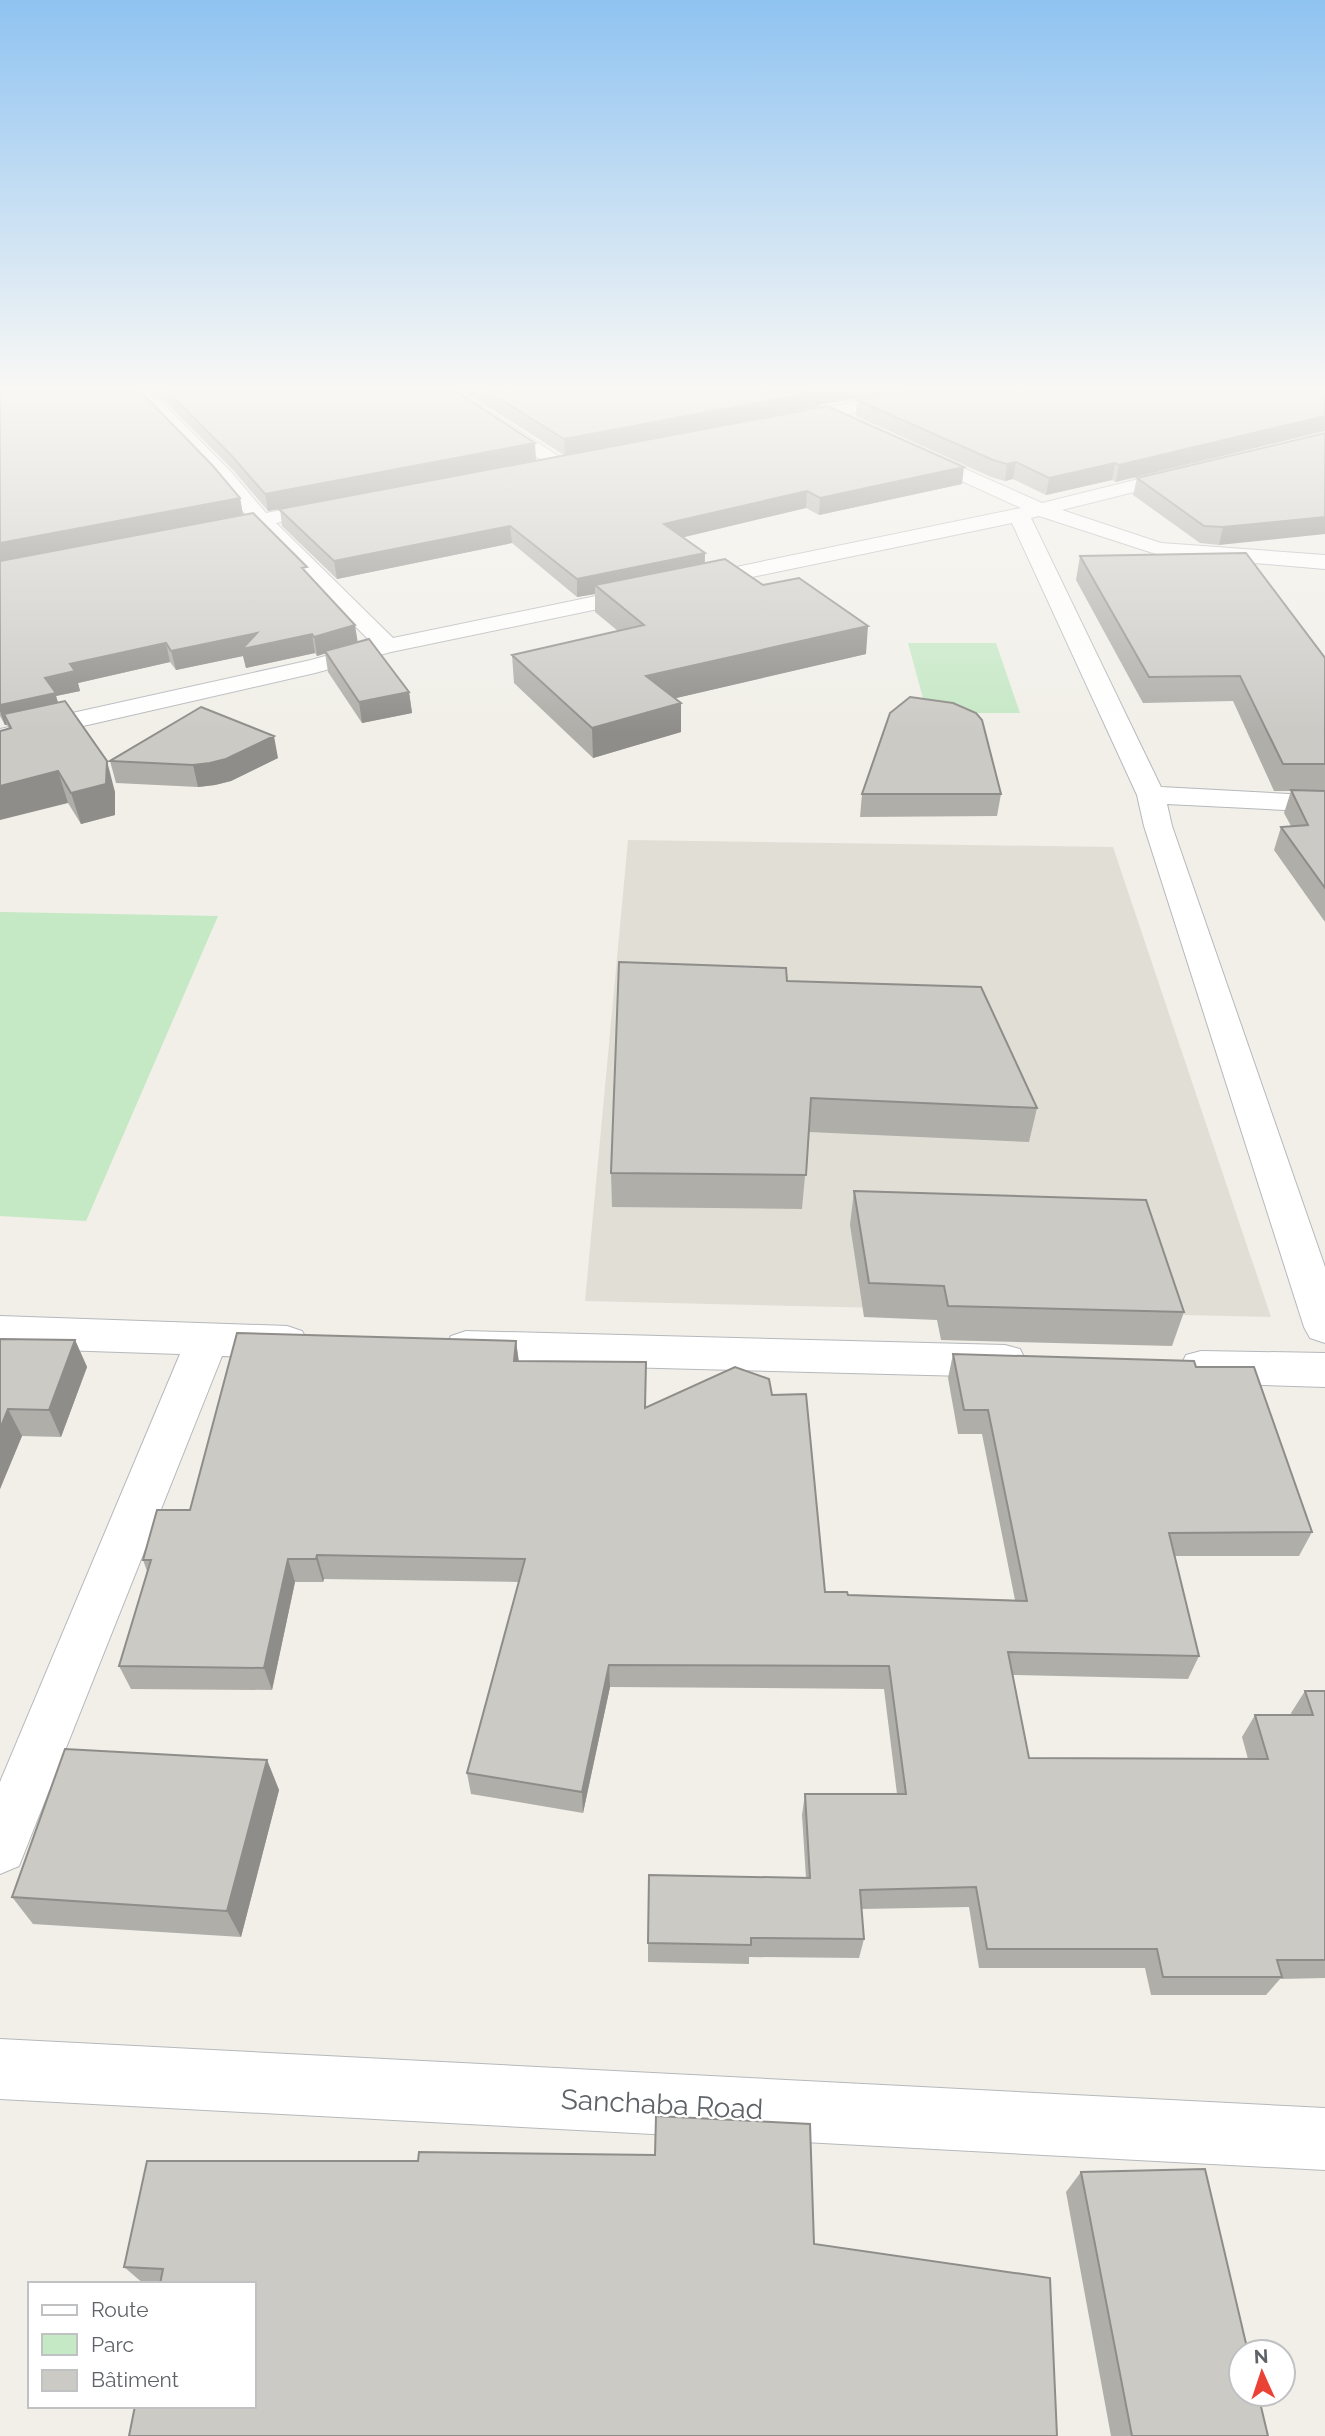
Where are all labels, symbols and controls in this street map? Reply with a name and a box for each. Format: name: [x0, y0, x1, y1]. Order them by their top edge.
street label: Sanchaba Road: [560, 2083, 764, 2126]
legend: [28, 2282, 256, 2408]
text: Route: [91, 2297, 149, 2322]
text: Parc: [91, 2332, 134, 2357]
north arrow: [1227, 2338, 1297, 2408]
text: N: [1253, 2345, 1269, 2367]
text: Bâtiment: [91, 2367, 179, 2392]

